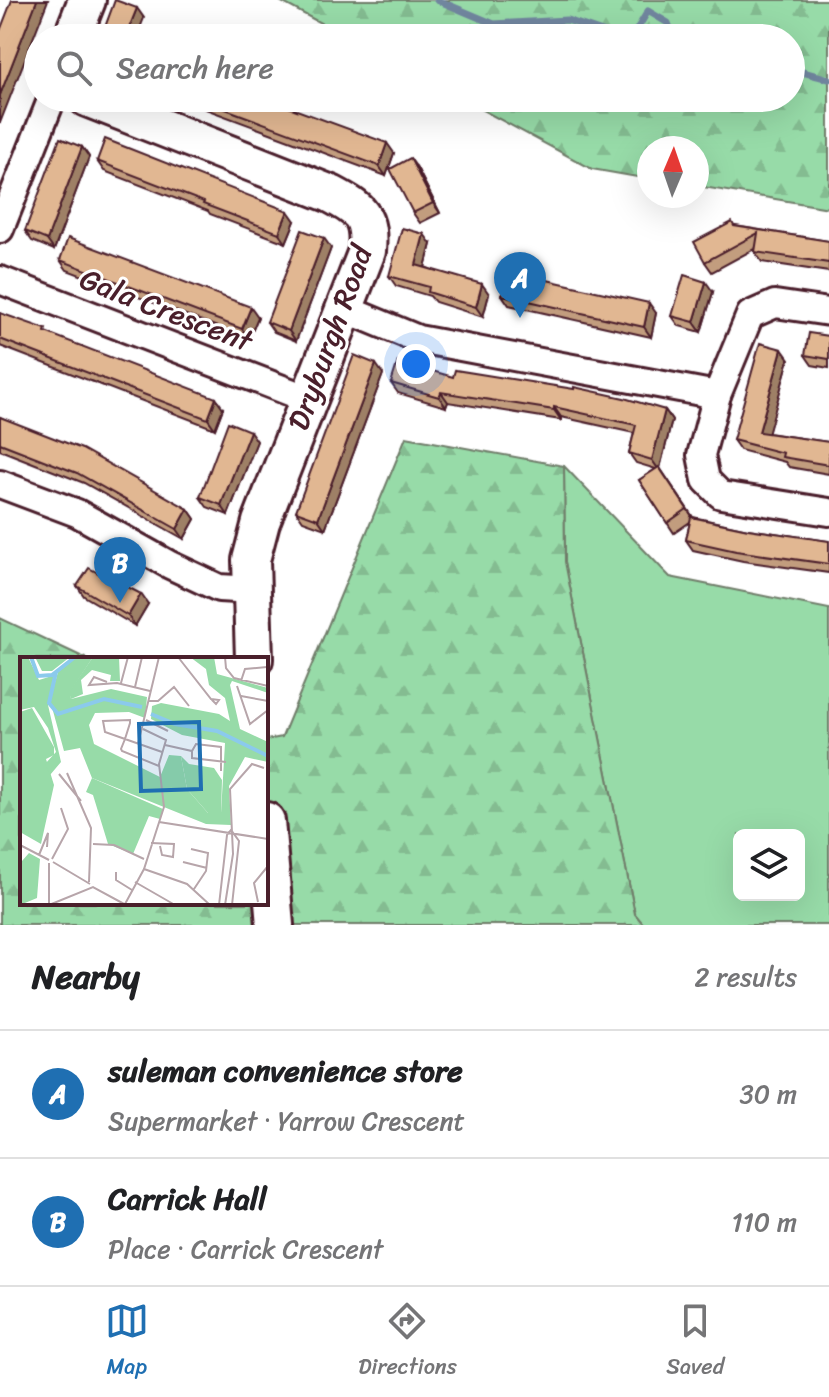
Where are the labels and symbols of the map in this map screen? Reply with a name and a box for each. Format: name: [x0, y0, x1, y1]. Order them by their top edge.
north arrow: [637, 136, 709, 208]
street label: Dryburgh Road: [272, 236, 389, 438]
street label: Gala Crescent: [72, 252, 262, 368]
pin: A: [494, 252, 546, 318]
your location: [396, 344, 436, 384]
pin: B: [94, 537, 146, 603]
inset map: [20, 657, 268, 905]

